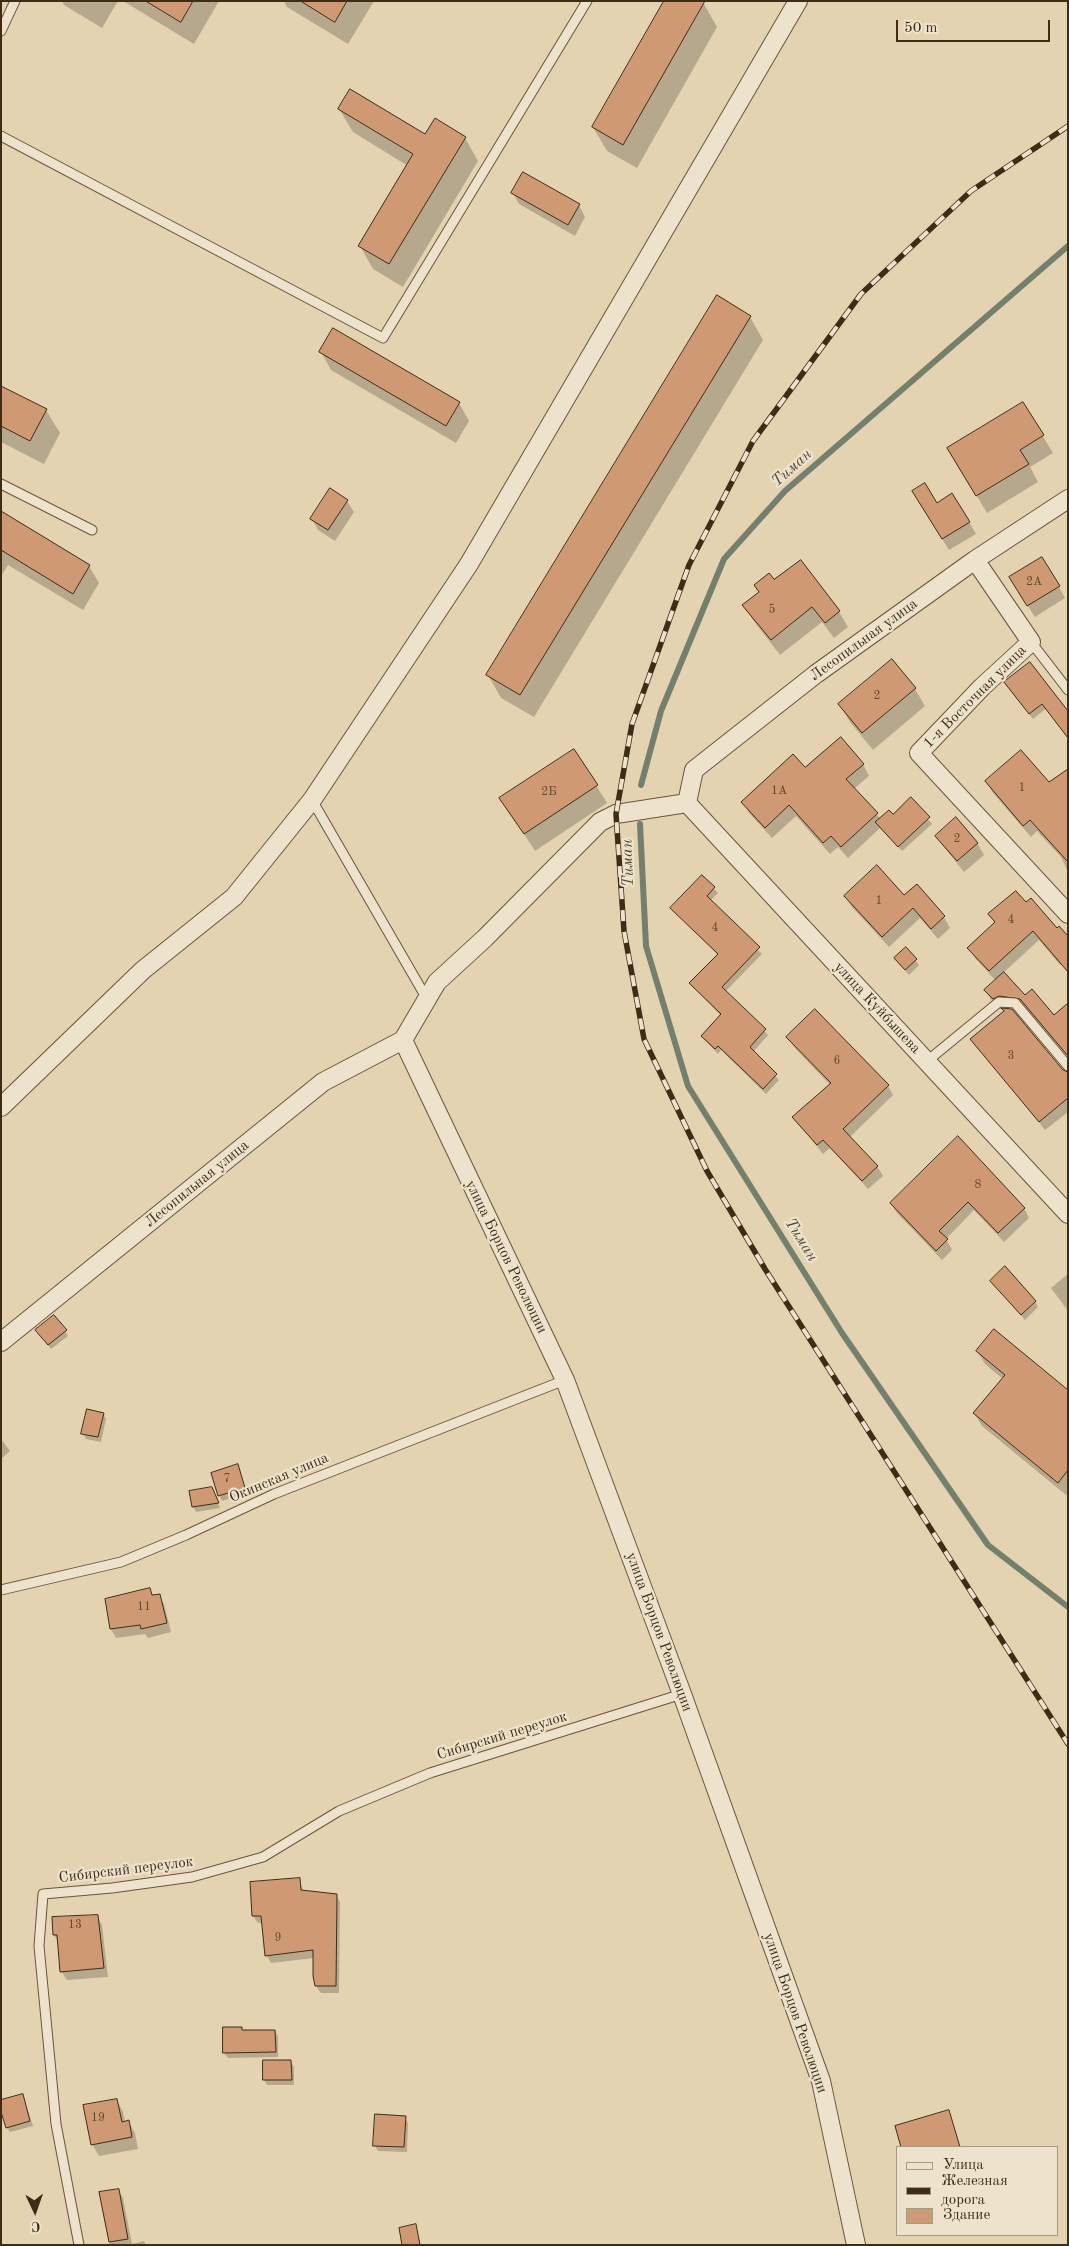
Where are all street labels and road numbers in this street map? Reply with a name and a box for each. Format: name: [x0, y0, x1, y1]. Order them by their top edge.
street label: Лесопильная улица: [807, 595, 921, 685]
street label: 1-я Восточная улица: [920, 642, 1030, 752]
street label: улица Куйбышева: [830, 958, 924, 1058]
street label: Лесопильная улица: [141, 1137, 253, 1231]
street label: улица Борцов Революции: [461, 1177, 551, 1337]
street label: Окинская улица: [227, 1449, 331, 1507]
street label: улица Борцов Революции: [622, 1550, 696, 1714]
street label: Сибирский переулок: [435, 1708, 569, 1764]
street label: Сибирский переулок: [58, 1853, 194, 1887]
street label: улица Борцов Революции: [759, 1931, 831, 2095]

